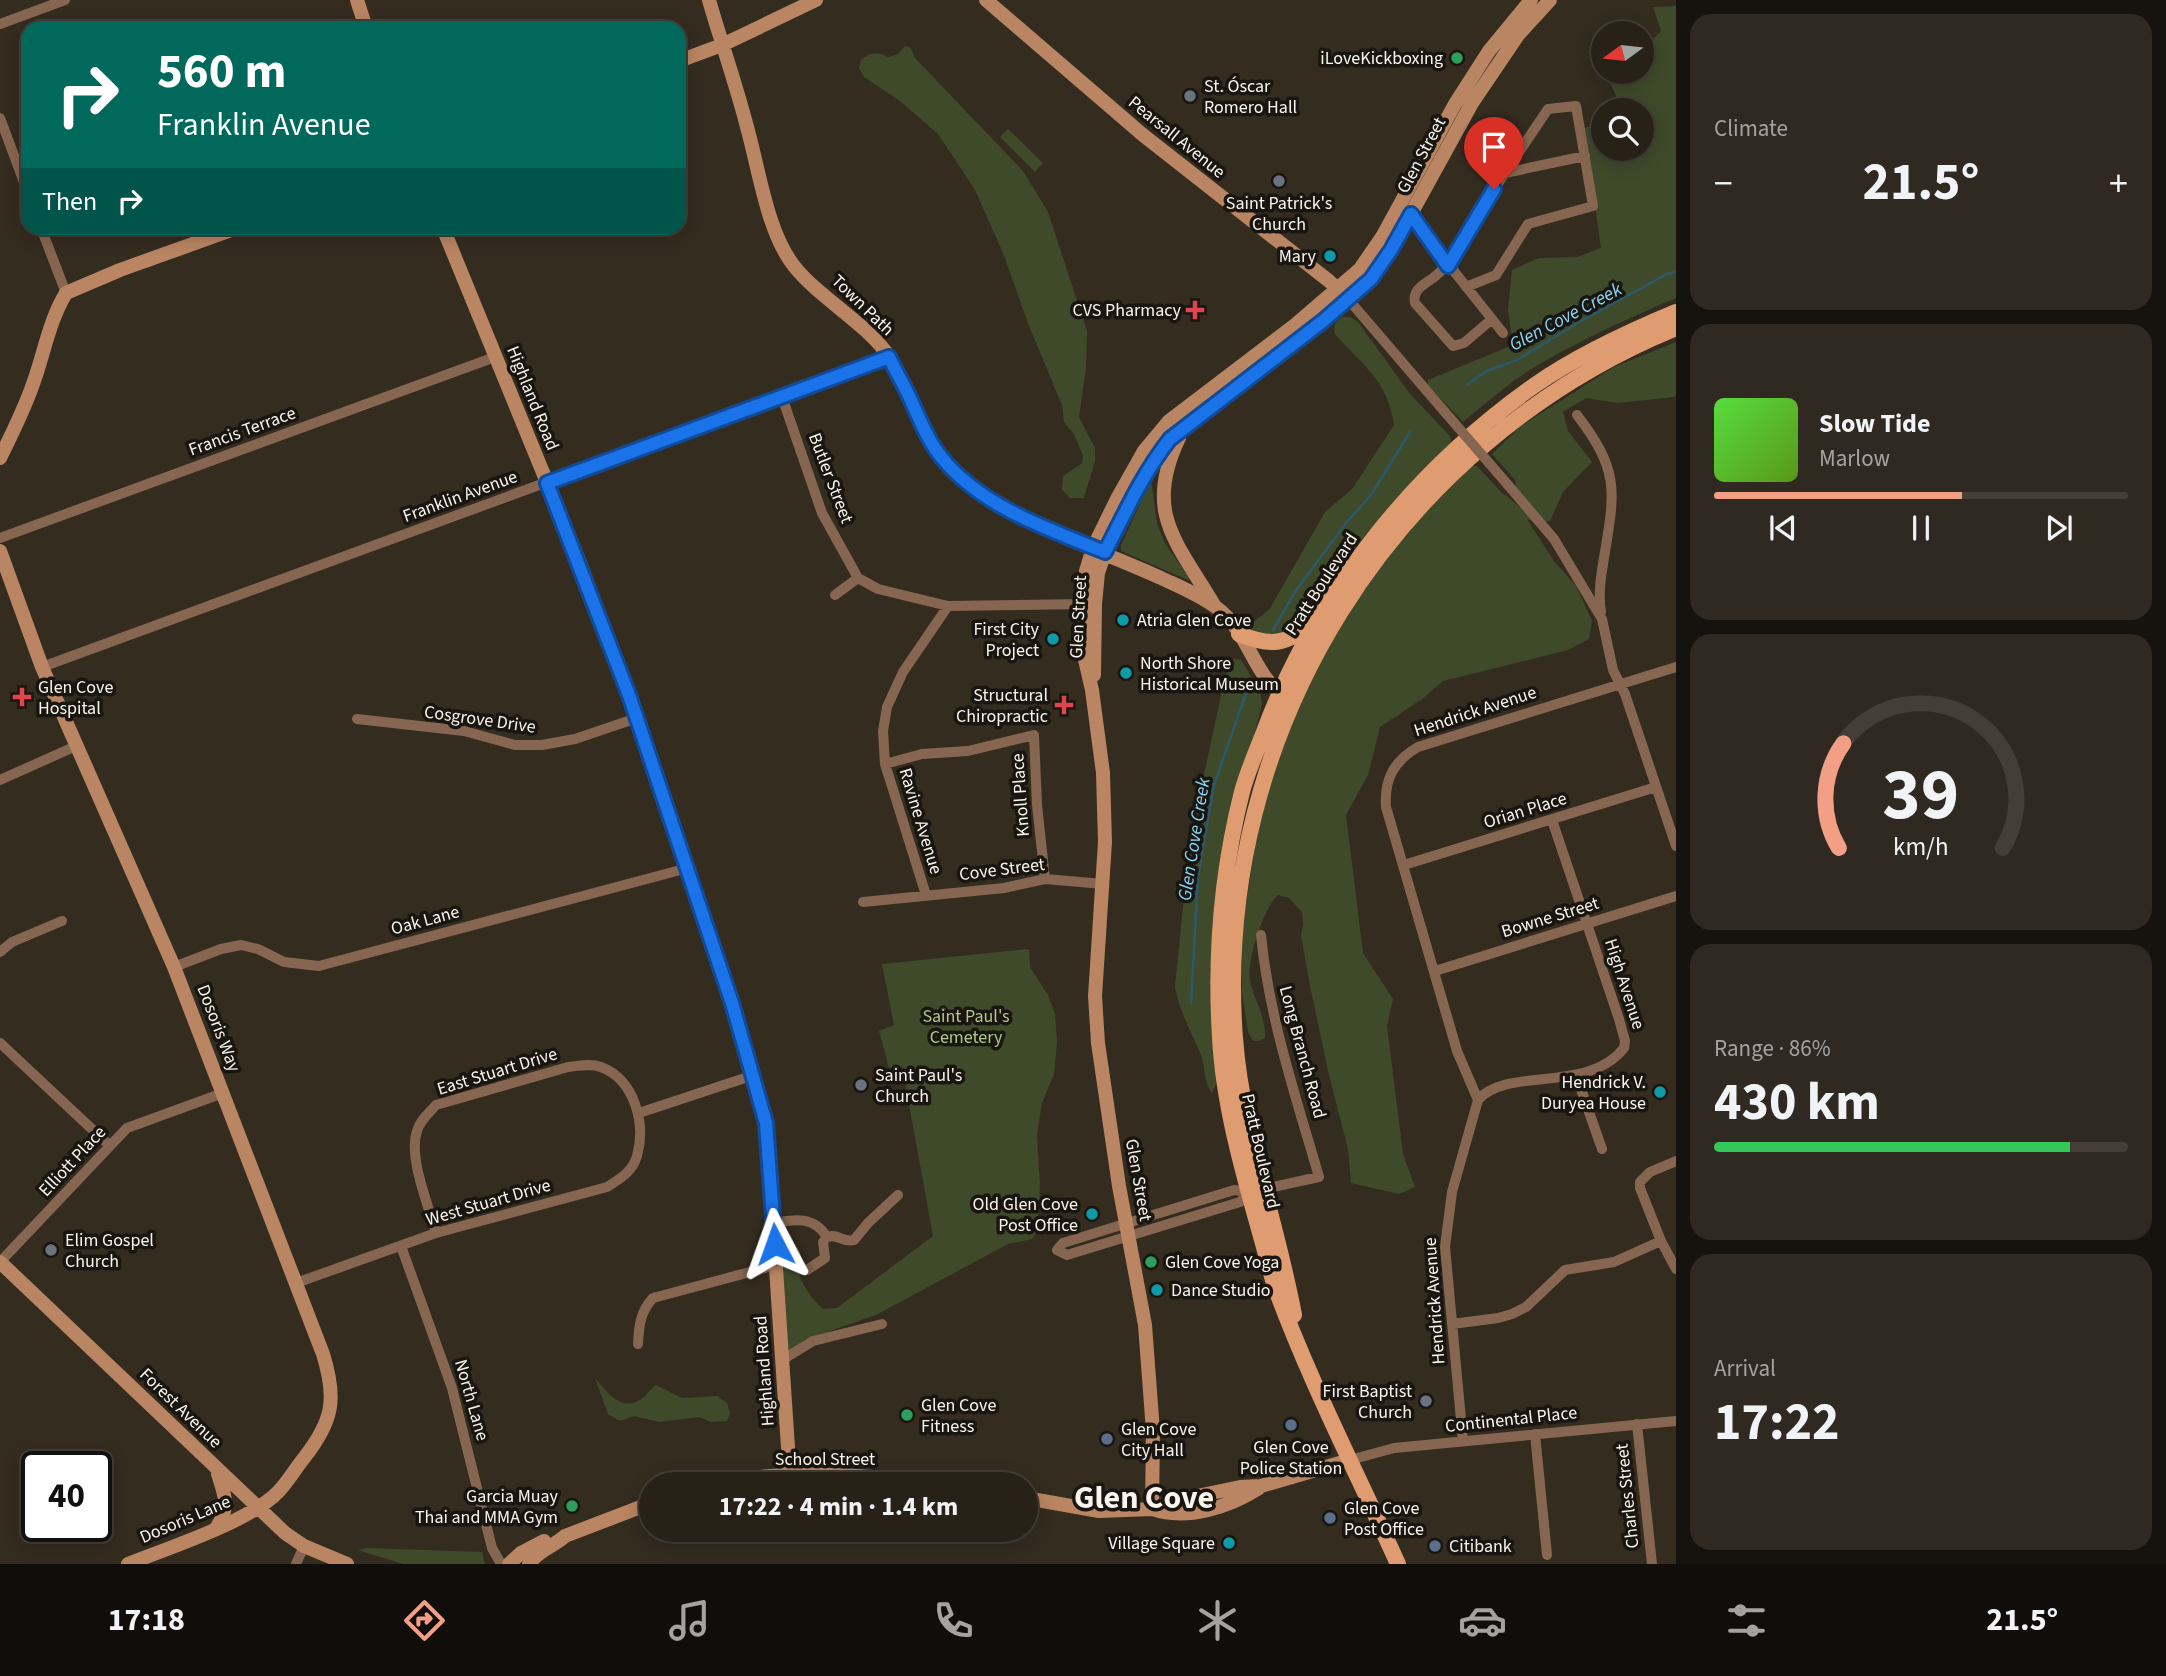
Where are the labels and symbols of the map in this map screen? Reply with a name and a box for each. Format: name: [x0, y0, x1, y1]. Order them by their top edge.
north arrow: [1591, 21, 1654, 84]
place label: iLoveKickboxing: [1320, 46, 1443, 71]
marker: iLoveKickboxing: [1449, 50, 1465, 66]
place label: St. Óscar Romero Hall: [1204, 74, 1297, 120]
marker: St. Óscar Romero Hall: [1182, 88, 1198, 104]
street label: Pearsall Avenue: [1123, 90, 1231, 184]
street label: Glen Street: [1391, 113, 1452, 198]
pin: [1464, 117, 1524, 189]
marker: Saint Patrick's Church: [1271, 173, 1287, 189]
place label: Saint Patrick's Church: [1226, 191, 1332, 237]
place label: Mary: [1279, 244, 1317, 269]
marker: Mary: [1322, 248, 1338, 264]
street label: Town Path: [826, 269, 900, 342]
water label: Glen Cove Creek: [1505, 276, 1628, 358]
place label: CVS Pharmacy: [1072, 298, 1182, 323]
marker: CVS Pharmacy: [1187, 302, 1203, 318]
street label: Highland Road: [500, 342, 565, 454]
street label: Francis Terrace: [185, 400, 299, 462]
street label: Butler Street: [802, 429, 859, 527]
street label: Franklin Avenue: [399, 464, 521, 529]
street label: Pratt Boulevard: [1279, 528, 1364, 640]
street label: Glen Street: [1064, 575, 1093, 659]
place label: Atria Glen Cove: [1137, 608, 1251, 633]
marker: Atria Glen Cove: [1115, 612, 1131, 628]
place label: First City Project: [973, 617, 1040, 663]
marker: First City Project: [1045, 631, 1061, 647]
place label: North Shore Historical Museum: [1140, 651, 1279, 697]
marker: North Shore Historical Museum: [1118, 665, 1134, 681]
place label: Glen Cove Hospital: [38, 675, 113, 721]
street label: Hendrick Avenue: [1411, 680, 1540, 743]
place label: Structural Chiropractic: [956, 683, 1048, 729]
marker: Glen Cove Hospital: [12, 687, 32, 707]
marker: Structural Chiropractic: [1054, 695, 1074, 715]
street label: Cosgrove Drive: [423, 699, 537, 740]
street label: Knoll Place: [1005, 752, 1036, 837]
street label: Ravine Avenue: [892, 765, 949, 877]
water label: Glen Cove Creek: [1171, 775, 1218, 903]
street label: Orian Place: [1480, 786, 1570, 835]
street label: Cove Street: [958, 852, 1046, 887]
street label: Bowne Street: [1498, 891, 1602, 944]
street label: Oak Lane: [388, 899, 462, 942]
street label: High Avenue: [1598, 936, 1651, 1033]
street label: Dosoris Way: [191, 981, 247, 1076]
street label: Long Branch Road: [1273, 983, 1332, 1121]
park label: Saint Paul's Cemetery: [922, 1004, 1010, 1050]
street label: East Stuart Drive: [434, 1041, 560, 1102]
place label: Saint Paul's Church: [875, 1063, 962, 1109]
place label: Hendrick V. Duryea House: [1541, 1070, 1646, 1116]
marker: Saint Paul's Church: [853, 1077, 869, 1093]
marker: Hendrick V. Duryea House: [1652, 1084, 1668, 1100]
street label: Pratt Boulevard: [1235, 1091, 1286, 1211]
street label: Elliott Place: [33, 1120, 112, 1202]
street label: Glen Street: [1119, 1137, 1158, 1223]
street label: West Stuart Drive: [423, 1173, 554, 1232]
place label: Old Glen Cove Post Office: [973, 1192, 1078, 1238]
marker: Old Glen Cove Post Office: [1084, 1206, 1100, 1222]
position arrow: [738, 1207, 812, 1281]
place label: Elim Gospel Church: [65, 1228, 154, 1274]
street label: Hendrick Avenue: [1418, 1236, 1451, 1365]
marker: Elim Gospel Church: [43, 1242, 59, 1258]
place label: Glen Cove Yoga: [1165, 1250, 1279, 1275]
marker: Glen Cove Yoga: [1143, 1254, 1159, 1270]
place label: Dance Studio: [1171, 1278, 1271, 1303]
marker: Dance Studio: [1149, 1282, 1165, 1298]
street label: Highland Road: [748, 1315, 781, 1427]
street label: North Lane: [448, 1356, 495, 1444]
street label: Forest Avenue: [134, 1363, 227, 1454]
place label: First Baptist Church: [1323, 1379, 1412, 1425]
place label: Glen Cove Fitness: [921, 1393, 996, 1439]
marker: First Baptist Church: [1418, 1393, 1434, 1409]
street label: Continental Place: [1444, 1400, 1578, 1439]
marker: Glen Cove Fitness: [899, 1407, 915, 1423]
place label: Glen Cove City Hall: [1121, 1417, 1196, 1463]
marker: Glen Cove Police Station: [1283, 1417, 1299, 1433]
marker: Glen Cove City Hall: [1099, 1431, 1115, 1447]
place label: Glen Cove Police Station: [1240, 1435, 1342, 1481]
street label: Charles Street: [1610, 1442, 1645, 1550]
street label: School Street: [775, 1447, 875, 1472]
speed limit sign: 40: [21, 1451, 112, 1542]
district label: Glen Cove: [1074, 1475, 1214, 1521]
place label: Garcia Muay Thai and MMA Gym: [415, 1484, 559, 1530]
street label: Dosoris Lane: [136, 1489, 235, 1550]
place label: Glen Cove Post Office: [1344, 1496, 1424, 1542]
marker: Garcia Muay Thai and MMA Gym: [564, 1498, 580, 1514]
marker: Glen Cove Post Office: [1322, 1510, 1338, 1526]
place label: Village Square: [1108, 1531, 1215, 1556]
place label: Citibank: [1449, 1534, 1512, 1559]
marker: Village Square: [1221, 1535, 1237, 1551]
marker: Citibank: [1427, 1538, 1443, 1554]

